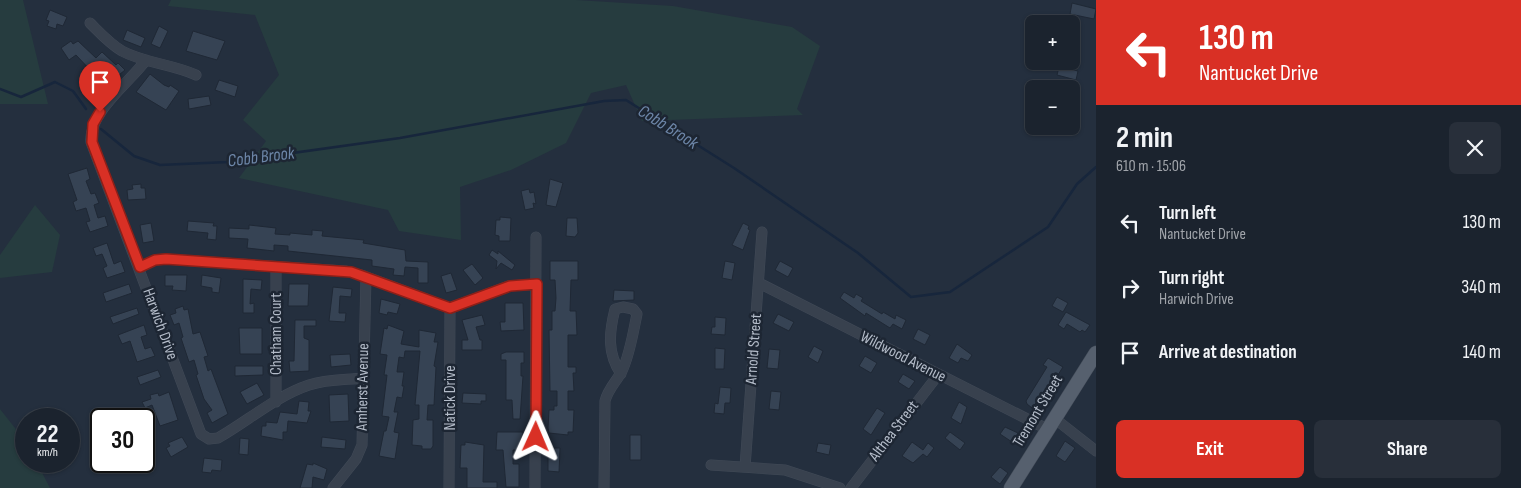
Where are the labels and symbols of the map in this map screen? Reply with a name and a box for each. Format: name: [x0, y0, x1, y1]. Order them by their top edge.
pin: [79, 61, 121, 112]
water label: Cobb Brook: [634, 100, 703, 154]
water label: Cobb Brook: [226, 142, 297, 172]
street label: Harwich Drive: [138, 286, 182, 362]
street label: Chatham Court: [267, 293, 286, 375]
street label: Arnold Street: [742, 313, 766, 386]
street label: Wildwood Avenue: [857, 327, 949, 387]
street label: Amherst Avenue: [353, 343, 373, 432]
street label: Natick Drive: [441, 365, 460, 431]
street label: Tremont Street: [1009, 371, 1067, 451]
street label: Althea Street: [865, 397, 923, 466]
speed limit sign: 30: [90, 408, 155, 473]
position arrow: [509, 410, 561, 462]

